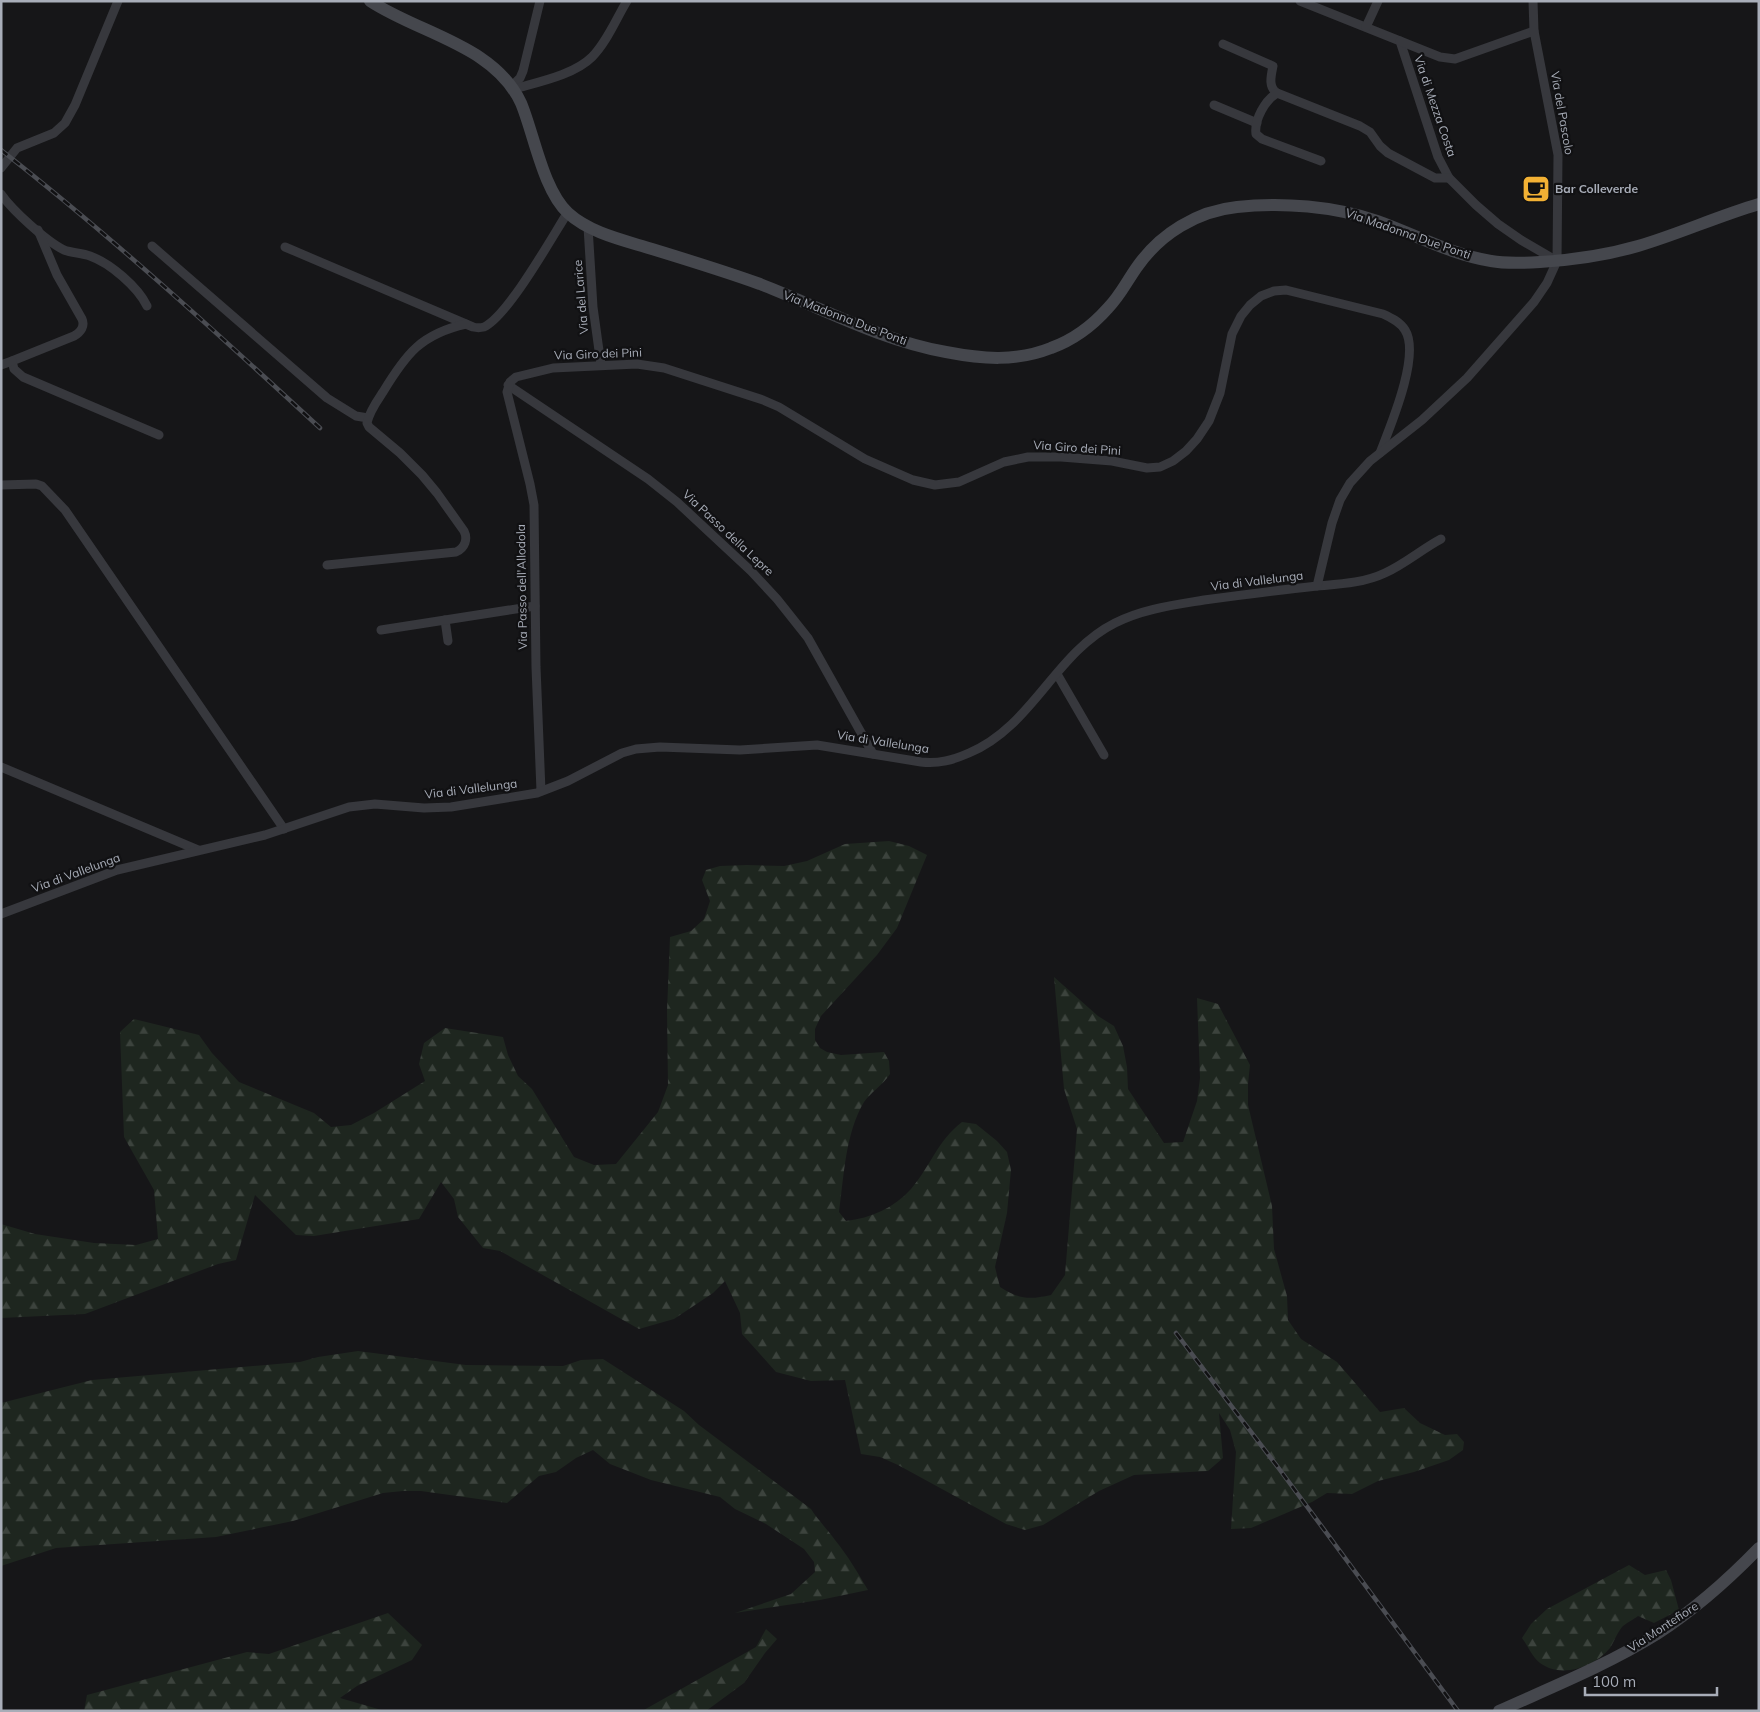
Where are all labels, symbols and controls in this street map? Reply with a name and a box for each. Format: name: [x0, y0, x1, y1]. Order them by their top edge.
street label: Via di Mezza Costa: [1411, 53, 1460, 158]
street label: Via del Pascolo: [1548, 70, 1577, 156]
cafe icon: Bar Colleverde: [1521, 174, 1551, 204]
place label: Bar Colleverde: [1555, 181, 1638, 196]
street label: Via Madonna Due Ponti: [1344, 205, 1473, 262]
street label: Via del Larice: [570, 259, 591, 335]
street label: Via Madonna Due Ponti: [781, 287, 909, 348]
street label: Via Giro dei Pini: [554, 344, 642, 363]
street label: Via Giro dei Pini: [1033, 437, 1121, 458]
street label: Via Passo della Lepre: [680, 487, 777, 579]
street label: Via Passo dell'Allodola: [513, 524, 530, 650]
street label: Via di Vallelunga: [1210, 567, 1304, 594]
street label: Via di Vallelunga: [836, 727, 930, 756]
street label: Via di Vallelunga: [424, 775, 518, 802]
street label: Via di Vallelunga: [30, 850, 122, 896]
street label: Via Montefiore: [1625, 1598, 1701, 1655]
scale bar: [1585, 1664, 1718, 1696]
text: 100 m: [1592, 1672, 1636, 1691]

